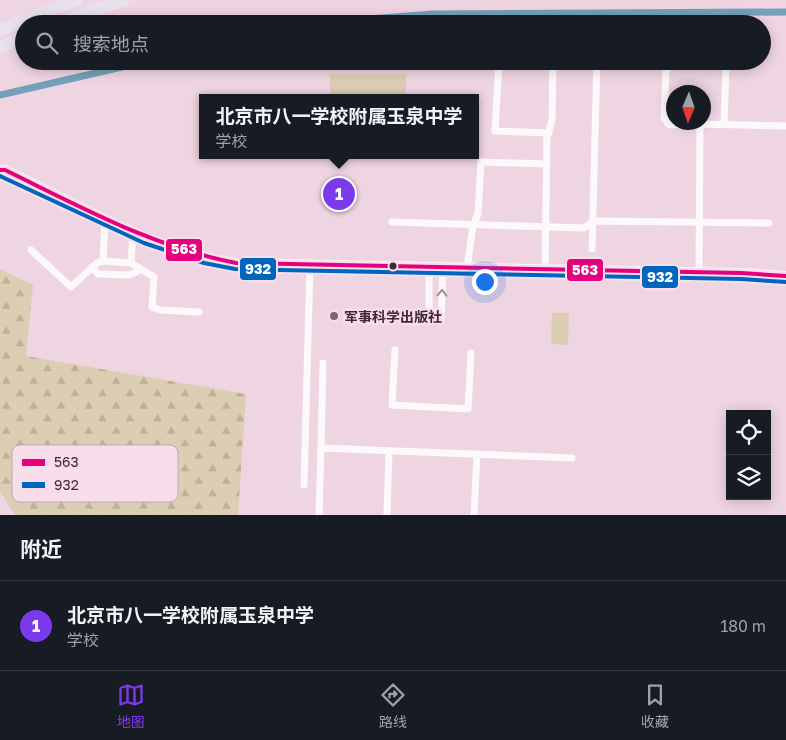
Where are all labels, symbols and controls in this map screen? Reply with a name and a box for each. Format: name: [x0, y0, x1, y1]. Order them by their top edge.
search box: [15, 15, 771, 70]
icon: search: [33, 29, 61, 57]
text: 搜索地点: [73, 32, 149, 55]
north arrow: [666, 85, 711, 130]
popup: [199, 94, 479, 159]
text: 北京市八一学校附属玉泉中学: [215, 104, 463, 127]
text: 学校: [215, 131, 248, 151]
pin: 1: [323, 175, 355, 213]
line badge: 563: [165, 238, 203, 262]
text: 563: [171, 240, 197, 257]
line badge: 932: [239, 257, 277, 281]
line badge: 563: [566, 258, 604, 282]
text: 932: [245, 260, 271, 277]
unlabelled marker: [388, 261, 398, 271]
text: 563: [572, 261, 598, 278]
line badge: 932: [641, 265, 679, 289]
text: 932: [647, 268, 673, 285]
your location: [472, 269, 498, 295]
one-way arrow: [436, 289, 447, 297]
place label: 军事科学出版社: [344, 308, 442, 325]
marker: 军事科学出版社: [328, 310, 340, 322]
map controls: [726, 410, 771, 500]
button: locate: [726, 410, 771, 455]
legend: [12, 445, 178, 502]
text: 563: [54, 453, 79, 470]
button: layers: [726, 455, 771, 500]
text: 932: [54, 476, 79, 493]
text: 附近: [20, 536, 62, 562]
text: 北京市八一学校附属玉泉中学: [67, 603, 314, 626]
text: 1: [32, 616, 40, 636]
text: 180 m: [720, 616, 766, 636]
text: 学校: [67, 630, 99, 650]
tab: 地图: [117, 681, 145, 731]
tab: 路线: [379, 681, 407, 731]
tab: 收藏: [641, 681, 669, 731]

